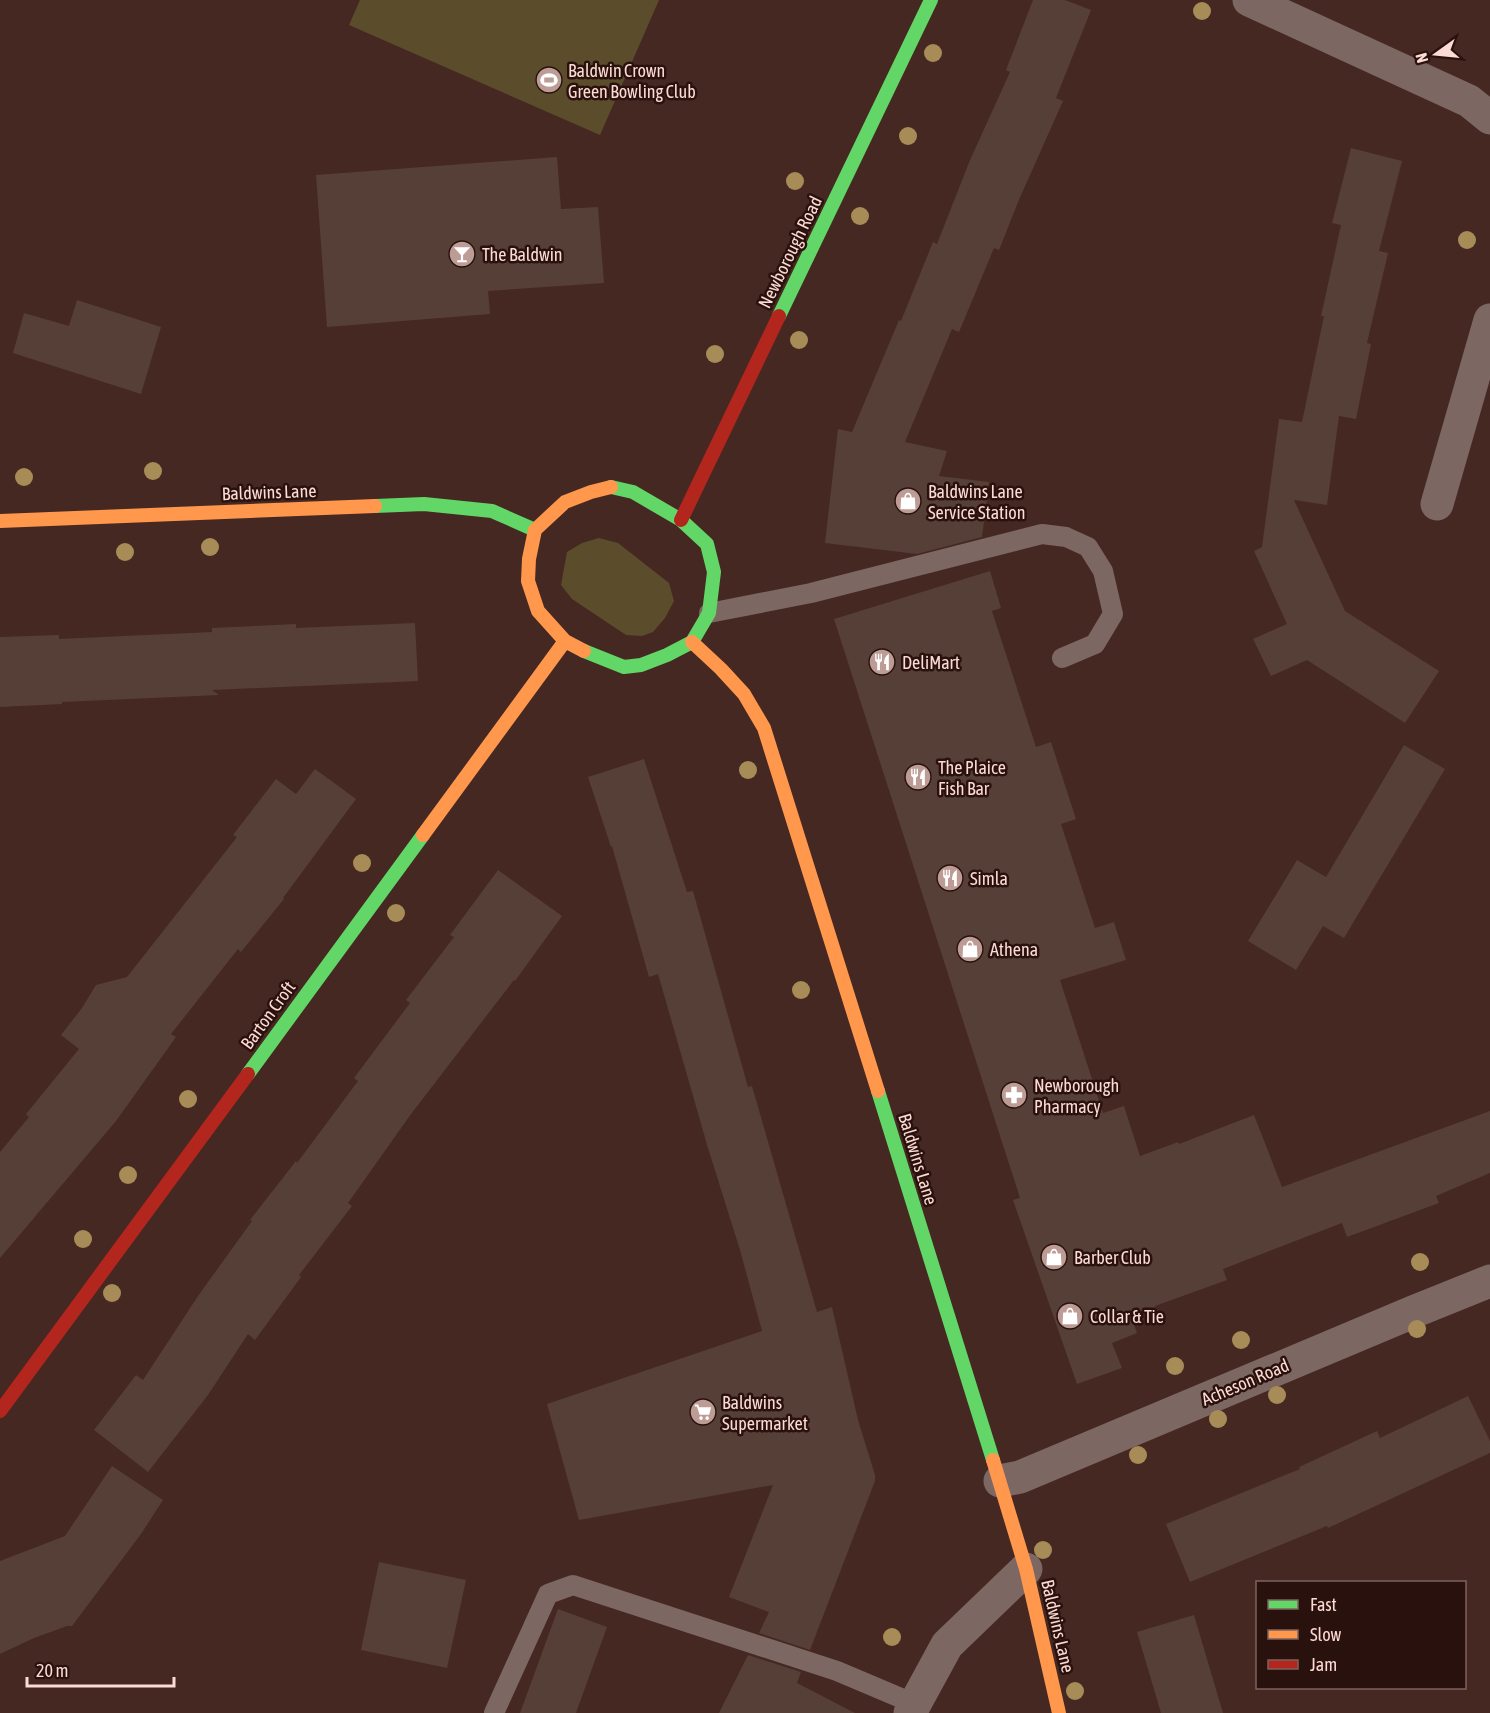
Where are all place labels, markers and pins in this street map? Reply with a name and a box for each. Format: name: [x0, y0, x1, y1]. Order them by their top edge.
place label: Baldwin Crown Green Bowling Club: [568, 60, 696, 102]
sports icon: Baldwin Crown Green Bowling Club: [534, 65, 564, 95]
bar icon: The Baldwin: [447, 239, 477, 269]
place label: The Baldwin: [482, 244, 563, 265]
place label: Baldwins Lane Service Station: [928, 481, 1026, 523]
shop icon: Baldwins Lane Service Station: [893, 486, 923, 516]
restaurant icon: DeliMart: [867, 647, 897, 677]
place label: DeliMart: [902, 652, 960, 673]
place label: The Plaice Fish Bar: [938, 757, 1006, 799]
restaurant icon: The Plaice Fish Bar: [903, 762, 933, 792]
restaurant icon: Simla: [935, 863, 965, 893]
place label: Simla: [970, 868, 1008, 889]
shop icon: Athena: [955, 934, 985, 964]
place label: Athena: [990, 939, 1038, 960]
place label: Newborough Pharmacy: [1034, 1075, 1119, 1117]
pharmacy icon: Newborough Pharmacy: [999, 1080, 1029, 1110]
shop icon: Barber Club: [1039, 1242, 1069, 1272]
place label: Barber Club: [1074, 1247, 1151, 1268]
shop icon: Collar & Tie: [1055, 1301, 1085, 1331]
place label: Collar & Tie: [1090, 1306, 1164, 1327]
place label: Baldwins Supermarket: [722, 1392, 808, 1434]
supermarket icon: Baldwins Supermarket: [688, 1397, 718, 1427]

